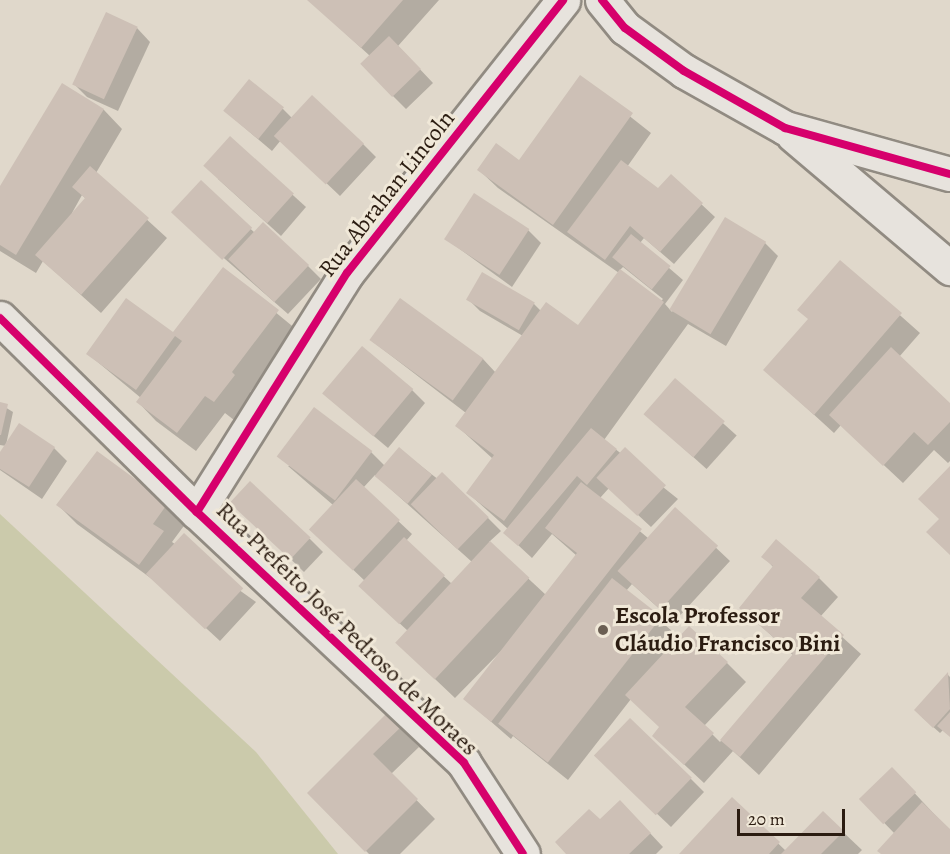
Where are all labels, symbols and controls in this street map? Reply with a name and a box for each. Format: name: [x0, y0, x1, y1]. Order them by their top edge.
street label: Rua Abrahan Lincoln: [313, 105, 461, 283]
street label: Rua Prefeito José Pedroso de Moraes: [210, 496, 484, 762]
place label: Escola Professor Cláudio Francisco Bini: [615, 602, 840, 658]
marker: Escola Professor Cláudio Francisco Bini: [596, 623, 610, 637]
scale bar: [740, 797, 848, 835]
text: 20 m: [748, 807, 785, 831]

